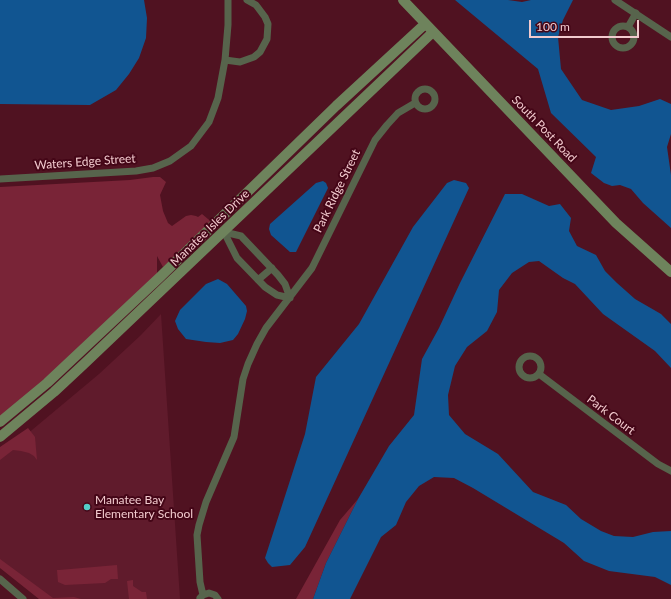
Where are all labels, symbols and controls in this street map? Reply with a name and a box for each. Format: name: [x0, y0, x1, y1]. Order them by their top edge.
scale bar: [531, 12, 641, 38]
text: 100 m: [536, 19, 570, 34]
street label: South Post Road: [509, 93, 579, 165]
street label: Park Ridge Street: [311, 147, 363, 235]
street label: Waters Edge Street: [34, 151, 136, 173]
street label: Manatee Isles Drive: [168, 187, 252, 269]
street label: Park Court: [584, 392, 638, 438]
place label: Manatee Bay Elementary School: [95, 493, 193, 521]
marker: Manatee Bay Elementary School: [82, 502, 92, 512]

